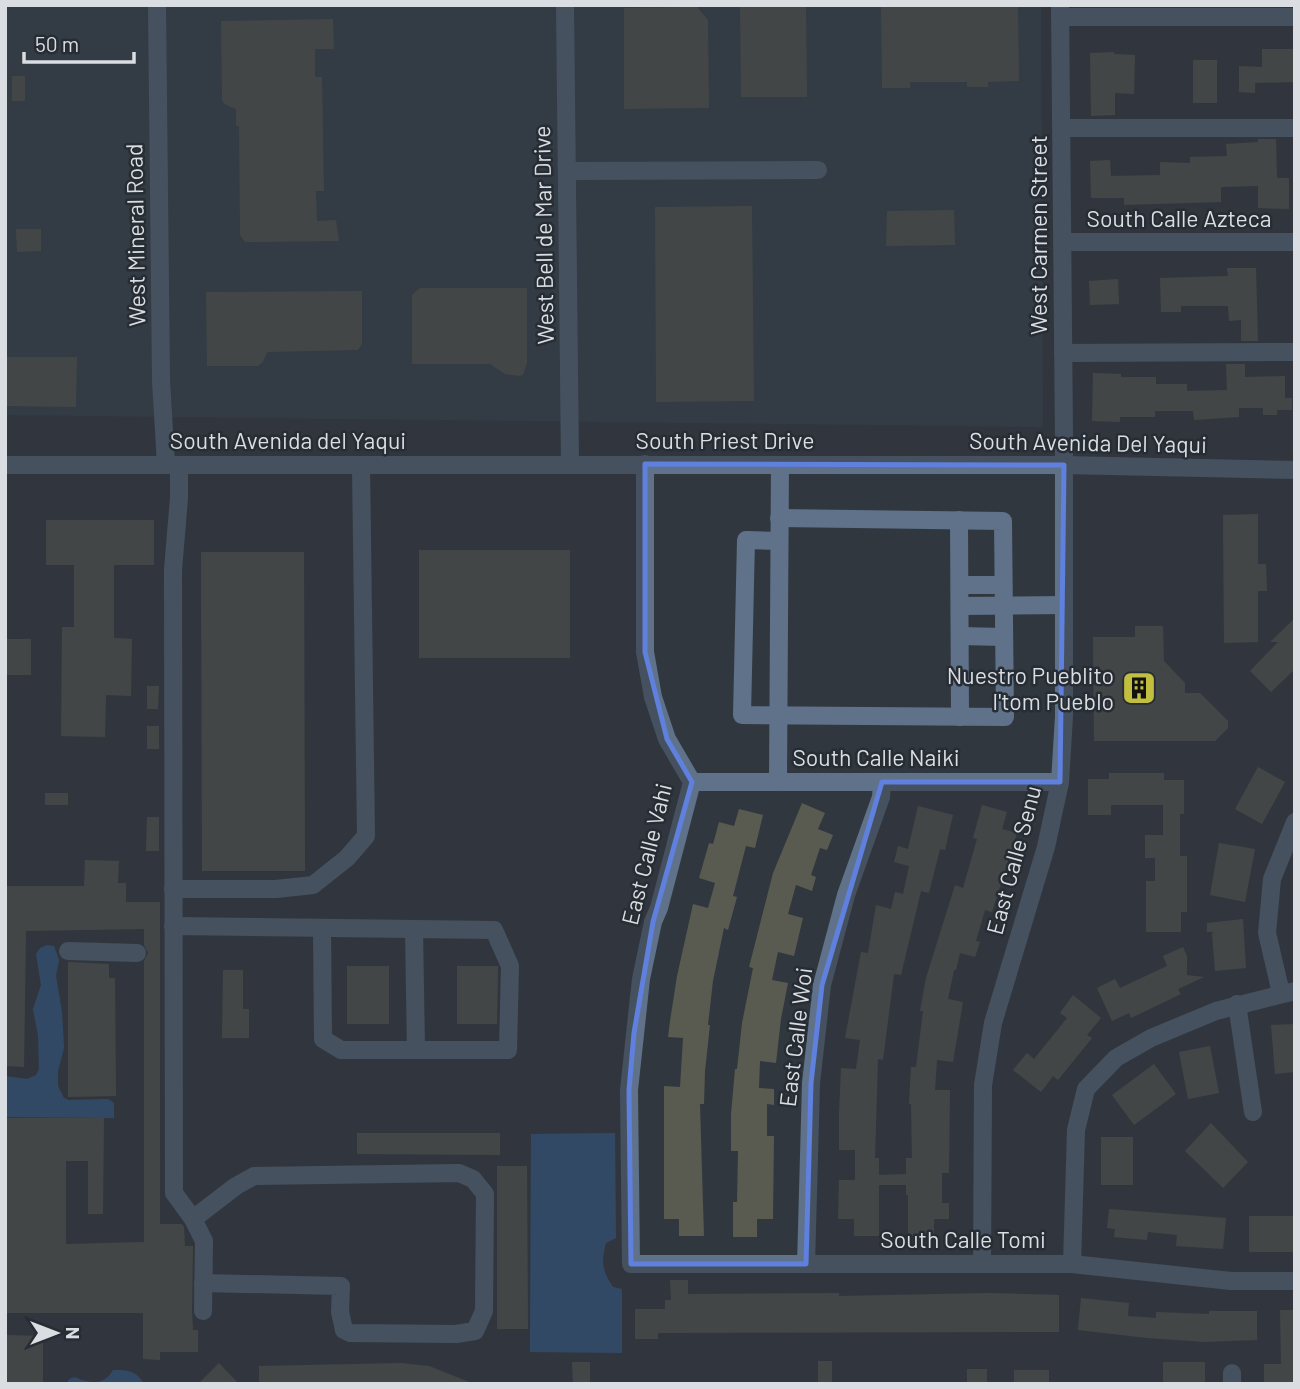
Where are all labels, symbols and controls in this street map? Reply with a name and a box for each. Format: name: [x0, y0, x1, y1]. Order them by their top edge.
scale bar: [24, 21, 135, 65]
text: 50 m: [35, 31, 79, 56]
street label: West Bell de Mar Drive: [527, 125, 559, 345]
street label: West Carmen Street: [1024, 135, 1052, 335]
street label: West Mineral Road: [119, 143, 151, 327]
street label: South Calle Azteca: [1087, 204, 1271, 232]
street label: South Avenida del Yaqui: [170, 426, 406, 454]
street label: South Priest Drive: [636, 426, 814, 454]
street label: South Avenida Del Yaqui: [969, 426, 1207, 458]
place label: Nuestro Pueblito I'tom Pueblo: [947, 661, 1114, 715]
building icon: Nuestro Pueblito I'tom Pueblo: [1120, 669, 1158, 707]
street label: South Calle Naiki: [792, 743, 960, 771]
street label: East Calle Vahi: [615, 780, 677, 928]
street label: East Calle Senu: [980, 782, 1046, 938]
street label: East Calle Woi: [773, 966, 817, 1108]
street label: South Calle Tomi: [880, 1225, 1046, 1253]
north arrow: [21, 1298, 91, 1368]
text: N: [62, 1327, 85, 1339]

